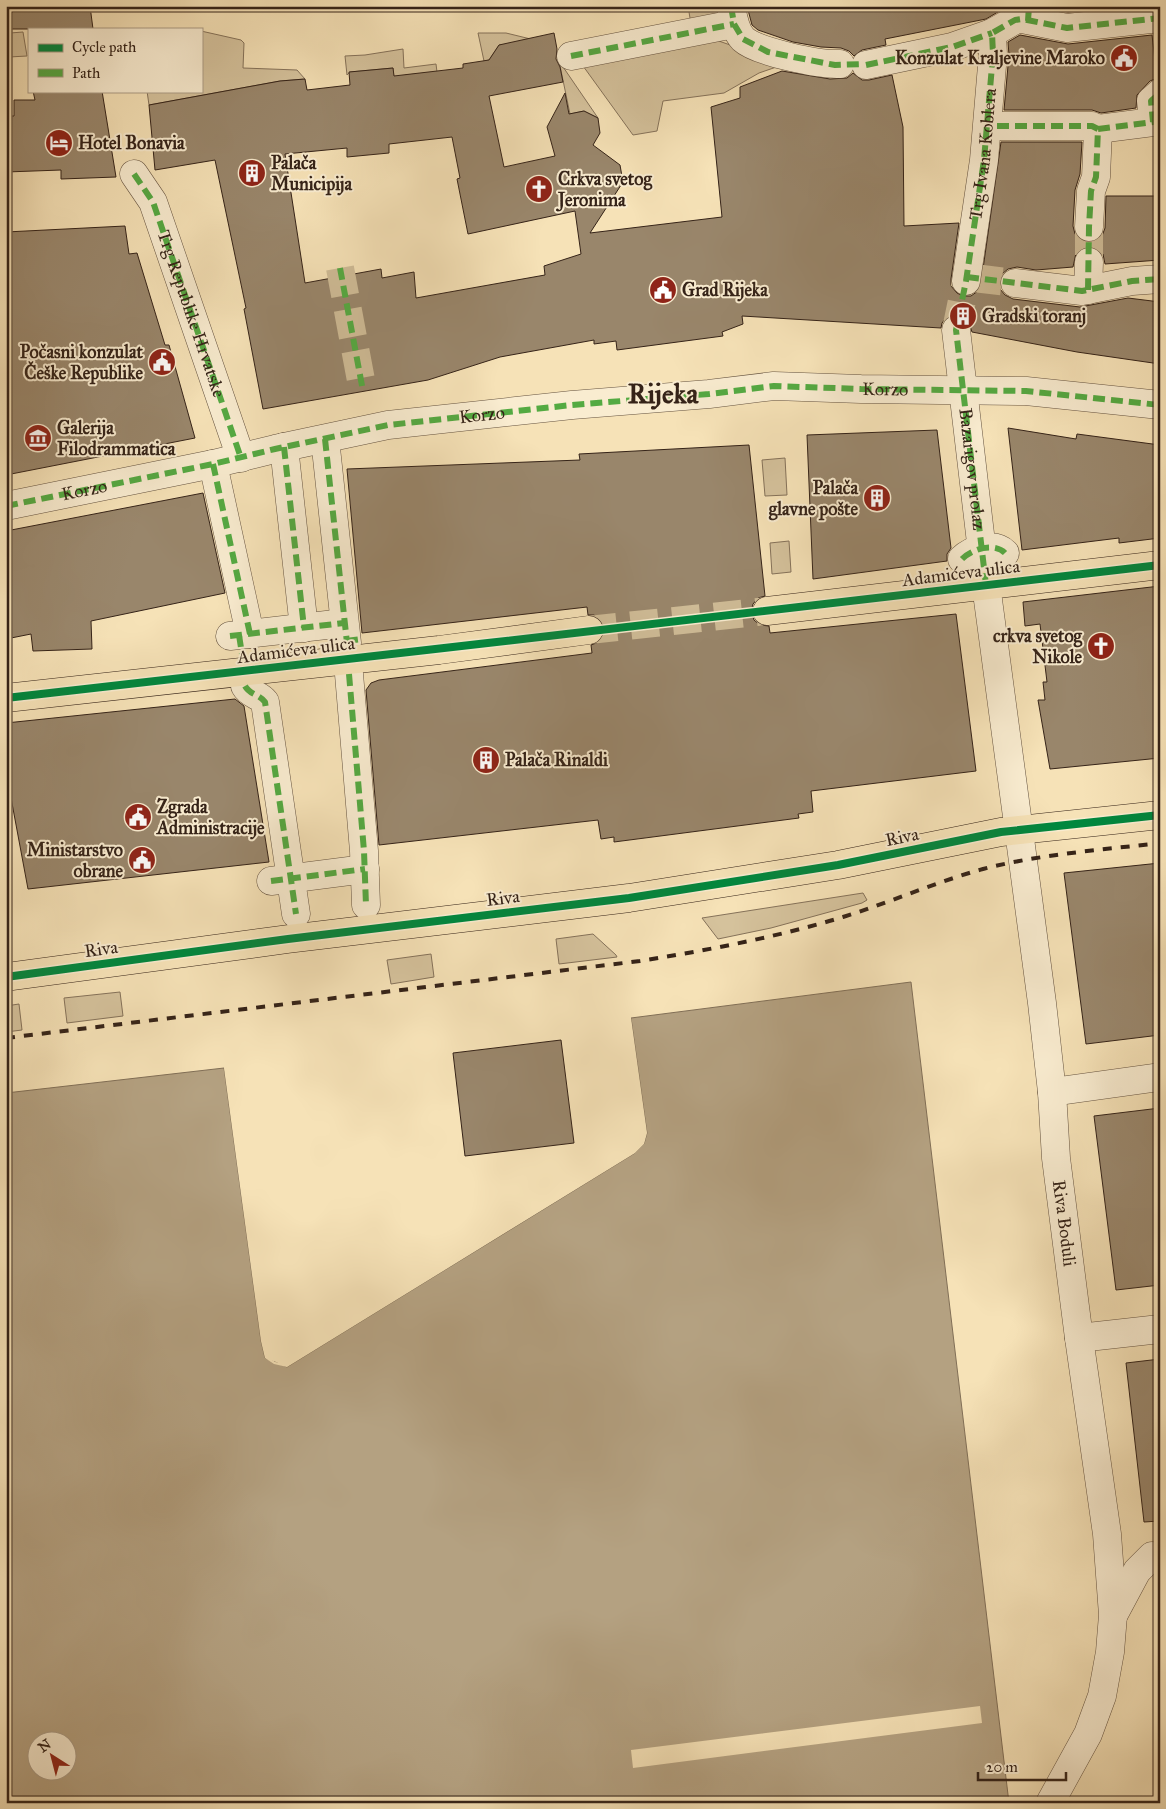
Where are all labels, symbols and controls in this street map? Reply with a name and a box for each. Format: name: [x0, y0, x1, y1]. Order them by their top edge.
legend: [28, 28, 202, 92]
text: Cycle path: [72, 38, 137, 56]
public building icon: Konzulat Kraljevine Maroko: [1109, 43, 1139, 73]
place label: Konzulat Kraljevine Maroko: [895, 47, 1105, 70]
text: Path: [72, 64, 101, 82]
street label: Trg Ivana Koblera: [964, 87, 1001, 222]
hotel icon: Hotel Bonavia: [44, 128, 74, 158]
place label: Hotel Bonavia: [78, 132, 185, 154]
place label: Palača Municipija: [271, 152, 352, 196]
building icon: Palača Municipija: [237, 158, 267, 188]
place label: Crkva svetog Jeronima: [556, 168, 652, 212]
church icon: Crkva svetog Jeronima: [524, 174, 554, 204]
street label: Trg Republike Hrvatske: [153, 227, 230, 400]
public building icon: Grad Rijeka: [648, 275, 678, 305]
place label: Grad Rijeka: [682, 279, 768, 302]
building icon: Gradski toranj: [948, 301, 978, 331]
place label: Gradski toranj: [982, 305, 1086, 328]
place label: Počasni konzulat Češke Republike: [20, 341, 144, 385]
public building icon: Počasni konzulat Češke Republike: [147, 347, 177, 377]
district label: Rijeka: [628, 376, 699, 411]
street label: Korzo: [862, 378, 909, 401]
street label: Korzo: [458, 401, 506, 428]
street label: Bazarigov prolaz: [954, 407, 990, 531]
place label: Galerija Filodrammatica: [57, 417, 176, 460]
museum icon: Galerija Filodrammatica: [23, 423, 53, 453]
street label: Korzo: [60, 475, 109, 505]
place label: Palača glavne pošte: [769, 477, 858, 521]
building icon: Palača glavne pošte: [862, 483, 892, 513]
street label: Adamićeva ulica: [900, 555, 1021, 591]
place label: crkva svetog Nikole: [993, 625, 1083, 668]
church icon: crkva svetog Nikole: [1086, 631, 1116, 661]
street label: Adamićeva ulica: [235, 632, 356, 668]
building icon: Palača Rinaldi: [471, 745, 501, 775]
place label: Palača Rinaldi: [505, 749, 609, 771]
place label: Zgrada Administracije: [156, 796, 265, 840]
public building icon: Zgrada Administracije: [123, 802, 153, 832]
street label: Riva: [883, 823, 921, 851]
place label: Ministarstvo obrane: [27, 839, 123, 882]
public building icon: Ministarstvo obrane: [127, 845, 157, 875]
street label: Riva: [485, 885, 521, 911]
street label: Riva: [83, 936, 120, 962]
street label: Riva Boduli: [1048, 1179, 1081, 1268]
north arrow: [28, 1732, 78, 1782]
text: N: [35, 1735, 55, 1756]
scale bar: [978, 1749, 1066, 1781]
text: 20 m: [986, 1758, 1018, 1776]

